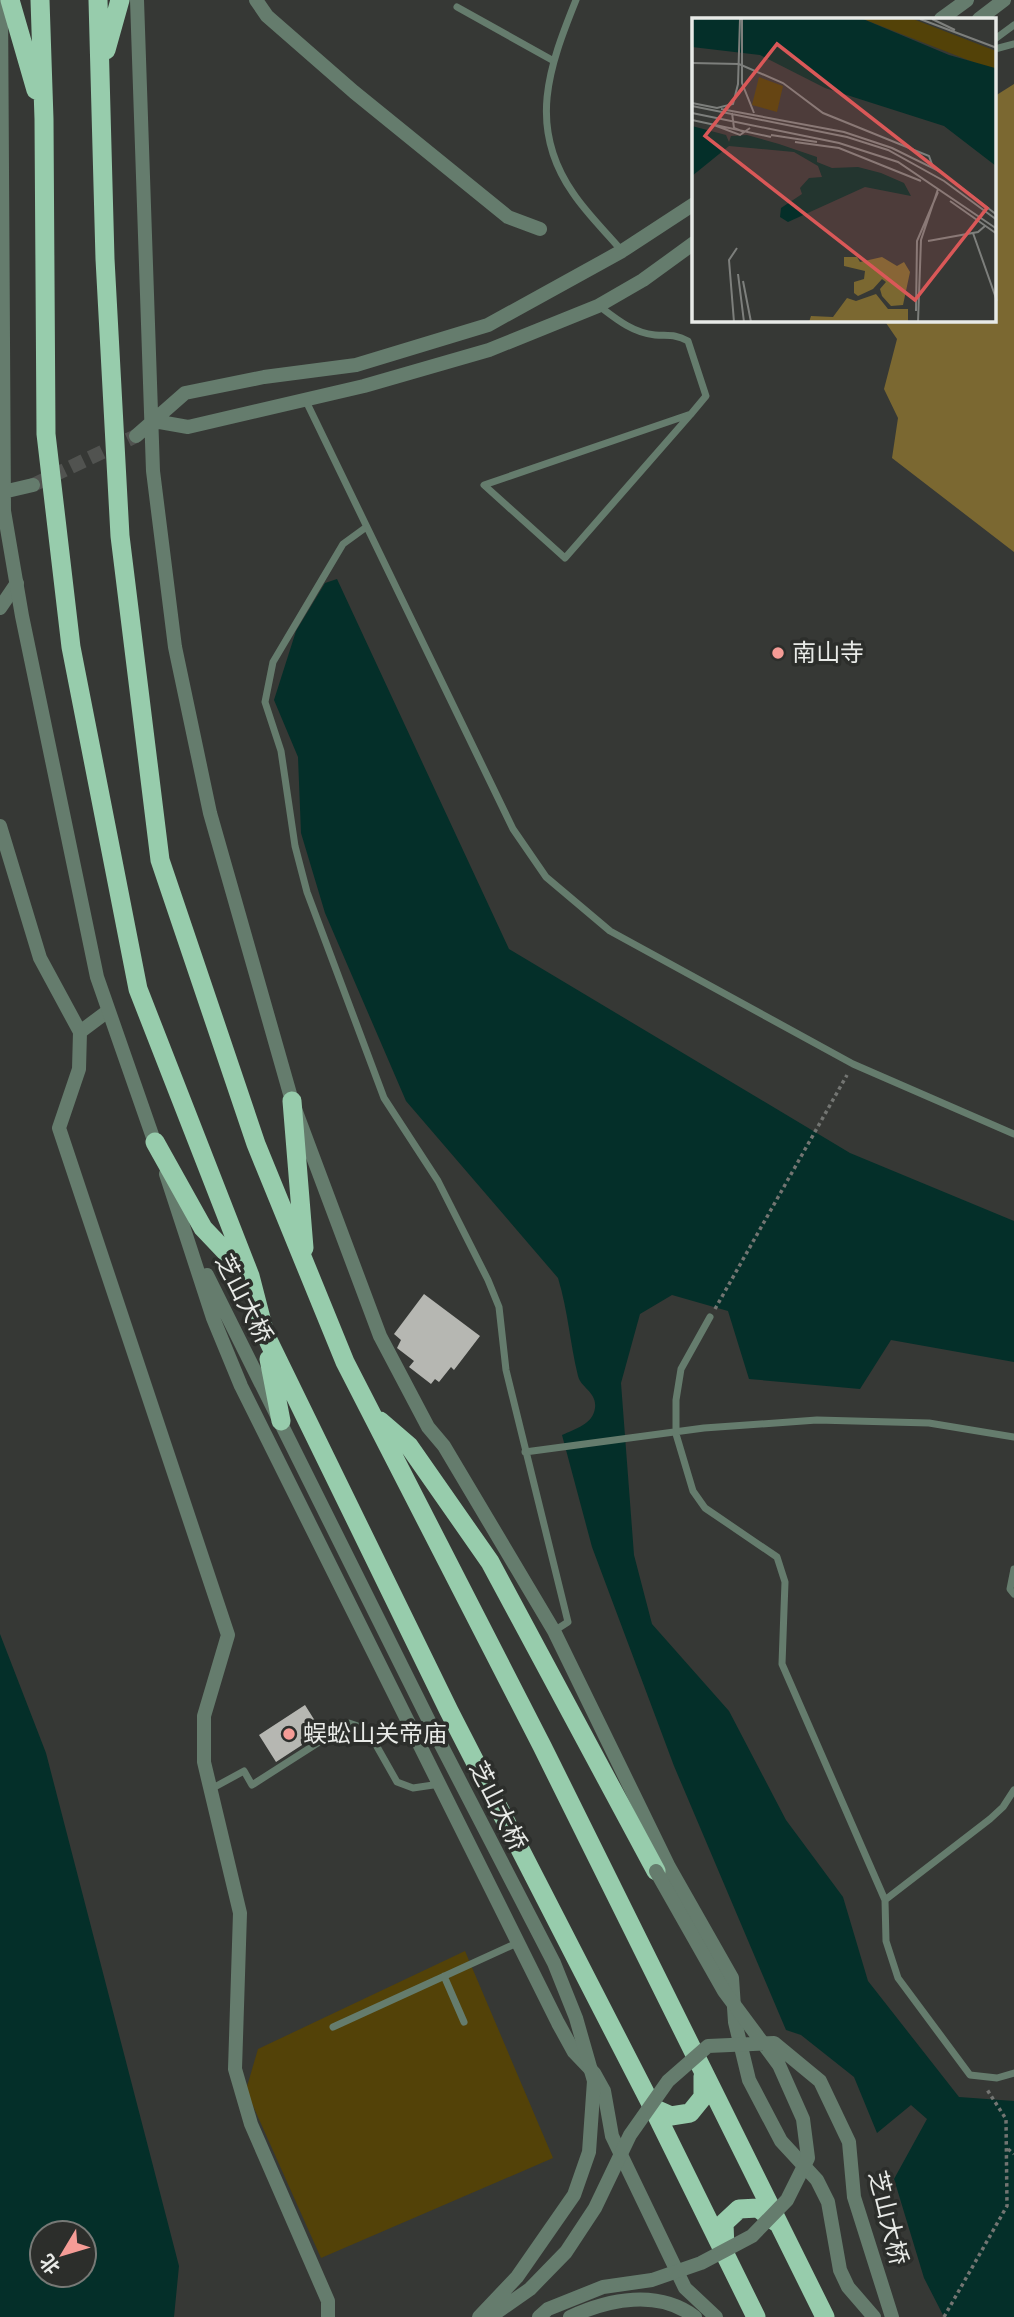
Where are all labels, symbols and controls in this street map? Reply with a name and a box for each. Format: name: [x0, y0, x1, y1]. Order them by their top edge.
inset map: [692, 18, 996, 322]
place label: 南山寺: [792, 637, 864, 668]
marker: 南山寺: [770, 645, 786, 661]
street label: 芝山大桥: [209, 1249, 280, 1349]
place label: 蜈蚣山关帝庙: [303, 1718, 447, 1749]
marker: 蜈蚣山关帝庙: [281, 1726, 297, 1742]
street label: 芝山大桥: [463, 1756, 534, 1856]
street label: 芝山大桥: [862, 2168, 915, 2268]
north arrow: [28, 2219, 98, 2289]
text: 北: [34, 2249, 66, 2279]

